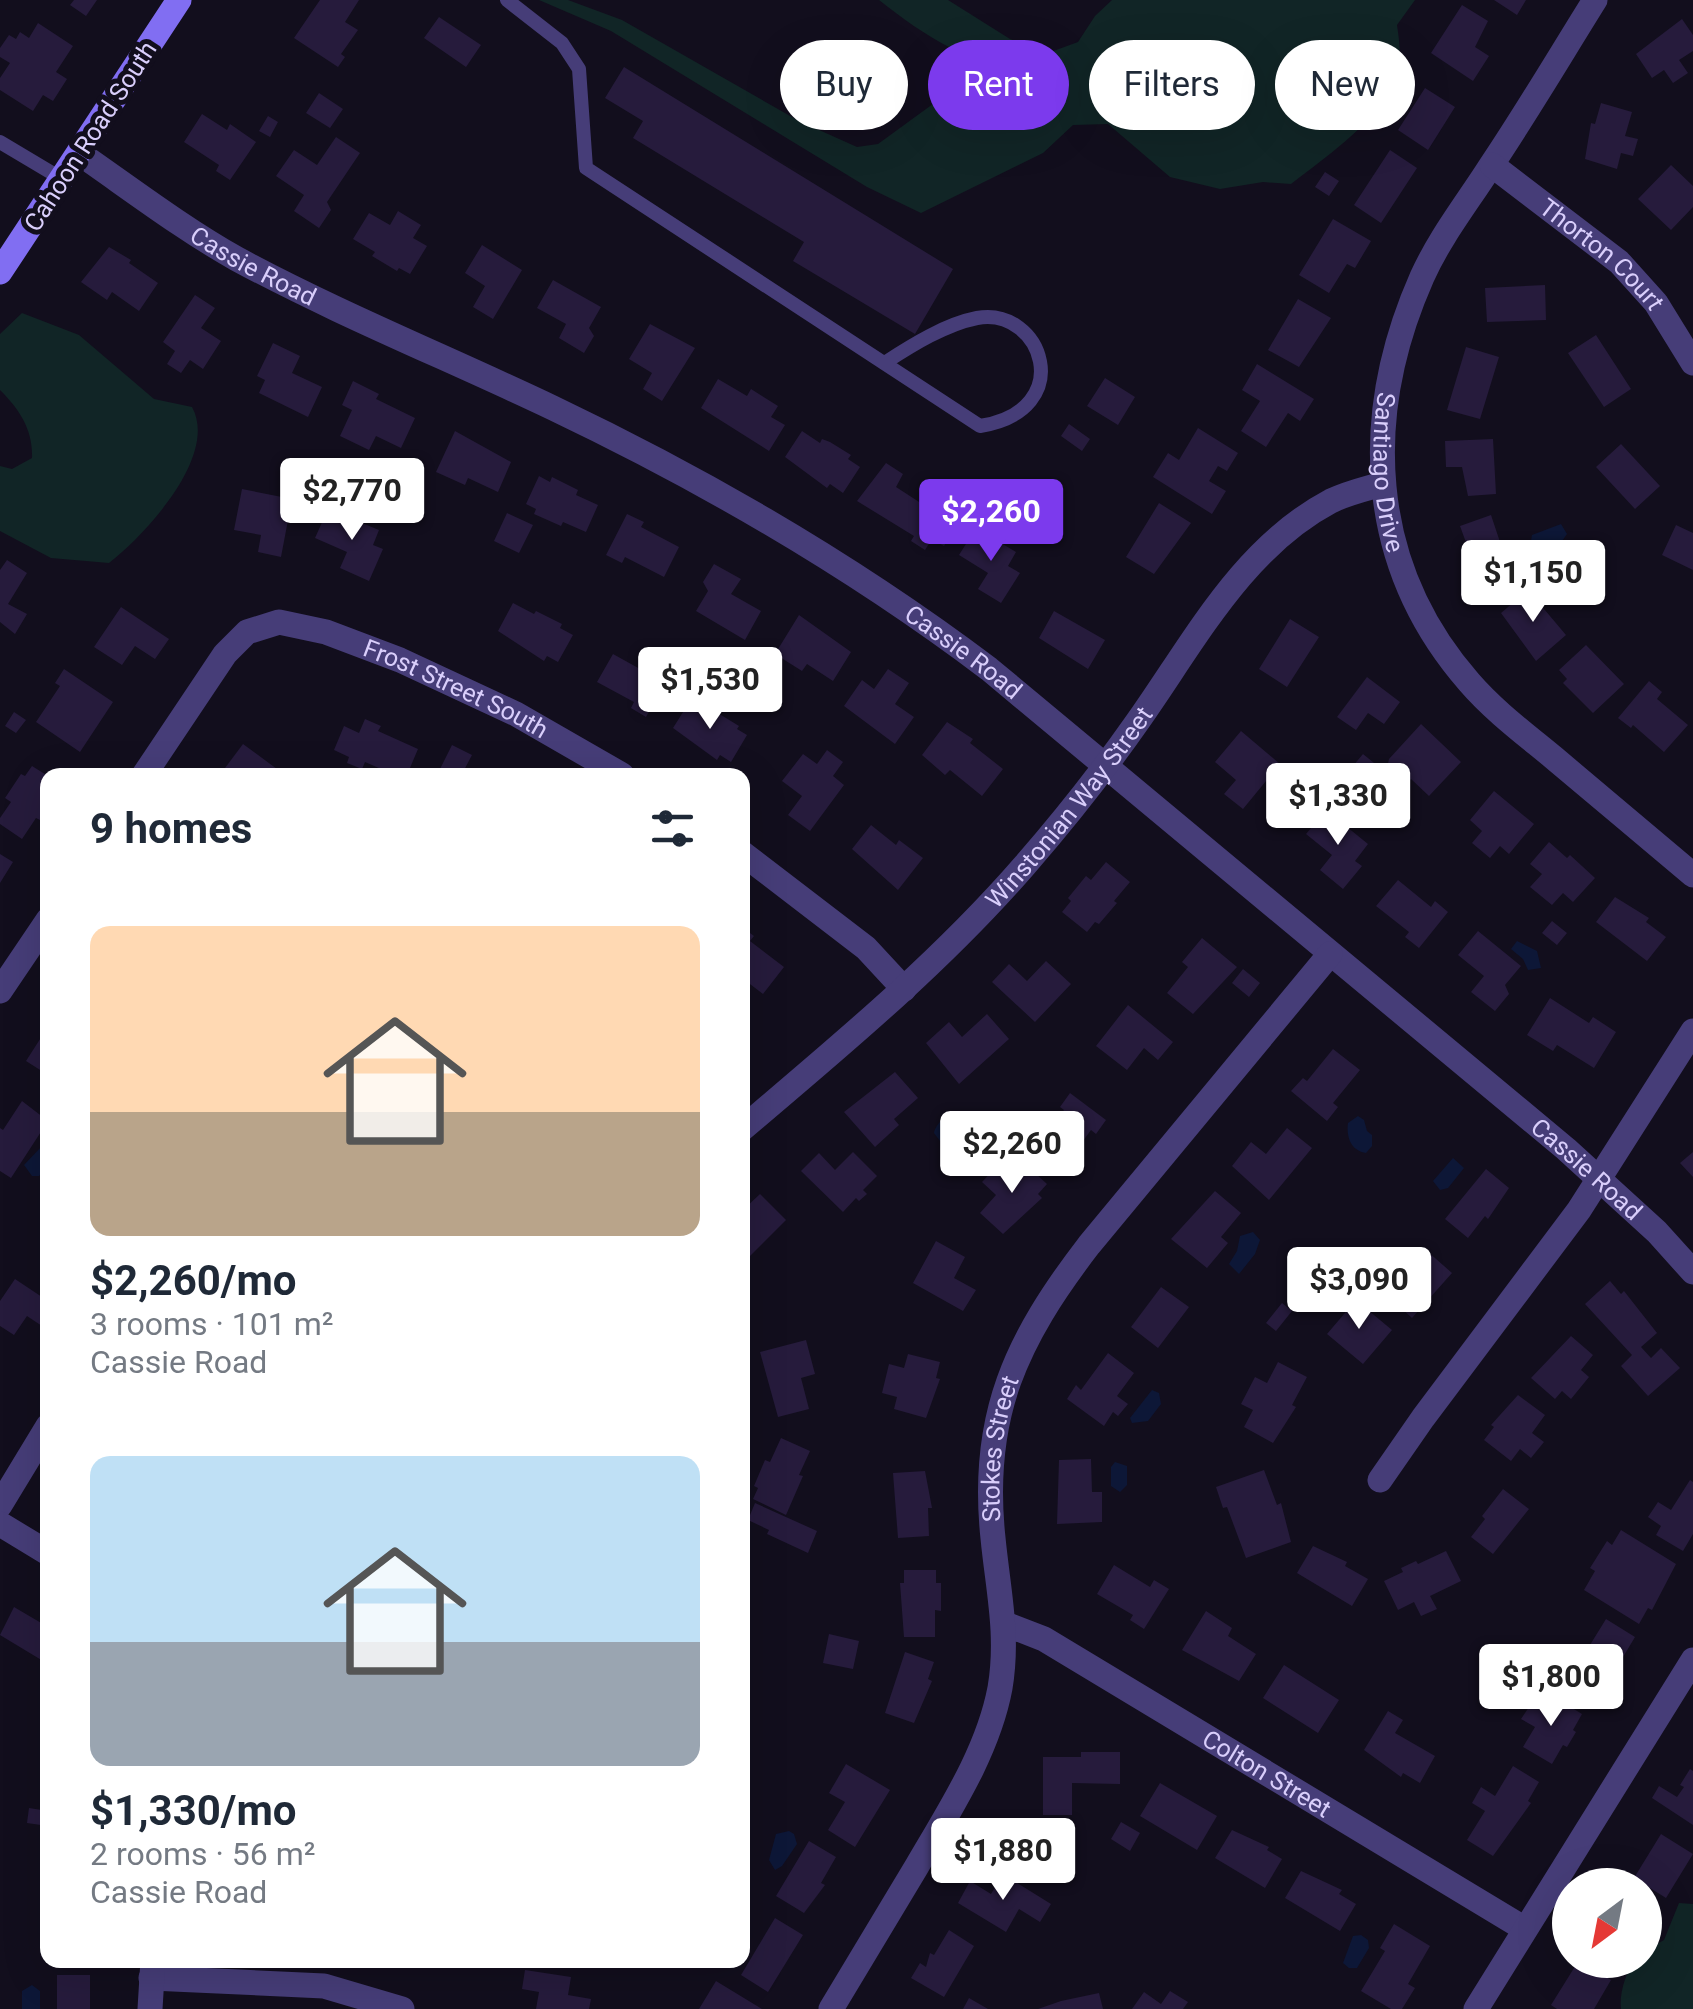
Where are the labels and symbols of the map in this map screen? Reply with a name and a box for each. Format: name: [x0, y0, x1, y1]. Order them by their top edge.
street label: Cahoon Road South: [18, 36, 163, 237]
street label: Thorton Court: [1534, 193, 1670, 315]
street label: Cassie Road: [185, 220, 321, 312]
street label: Santiago Drive: [1367, 390, 1410, 556]
pin: $2,770: [271, 458, 433, 543]
pin: $2,260: [910, 479, 1072, 564]
pin: $1,150: [1452, 540, 1614, 625]
street label: Cassie Road: [899, 599, 1028, 705]
street label: Frost Street South: [360, 634, 553, 744]
pin: $1,530: [629, 647, 791, 732]
street label: Winstonian Way Street: [980, 701, 1159, 914]
pin: $1,330: [1257, 763, 1419, 848]
pin: $2,260: [931, 1111, 1093, 1196]
street label: Cassie Road: [1525, 1112, 1648, 1226]
pin: $3,090: [1278, 1247, 1440, 1332]
street label: Stokes Street: [976, 1372, 1025, 1523]
pin: $1,800: [1470, 1644, 1632, 1729]
street label: Colton Street: [1197, 1724, 1336, 1824]
pin: $1,880: [922, 1818, 1084, 1903]
north arrow: [1552, 1868, 1662, 1978]

